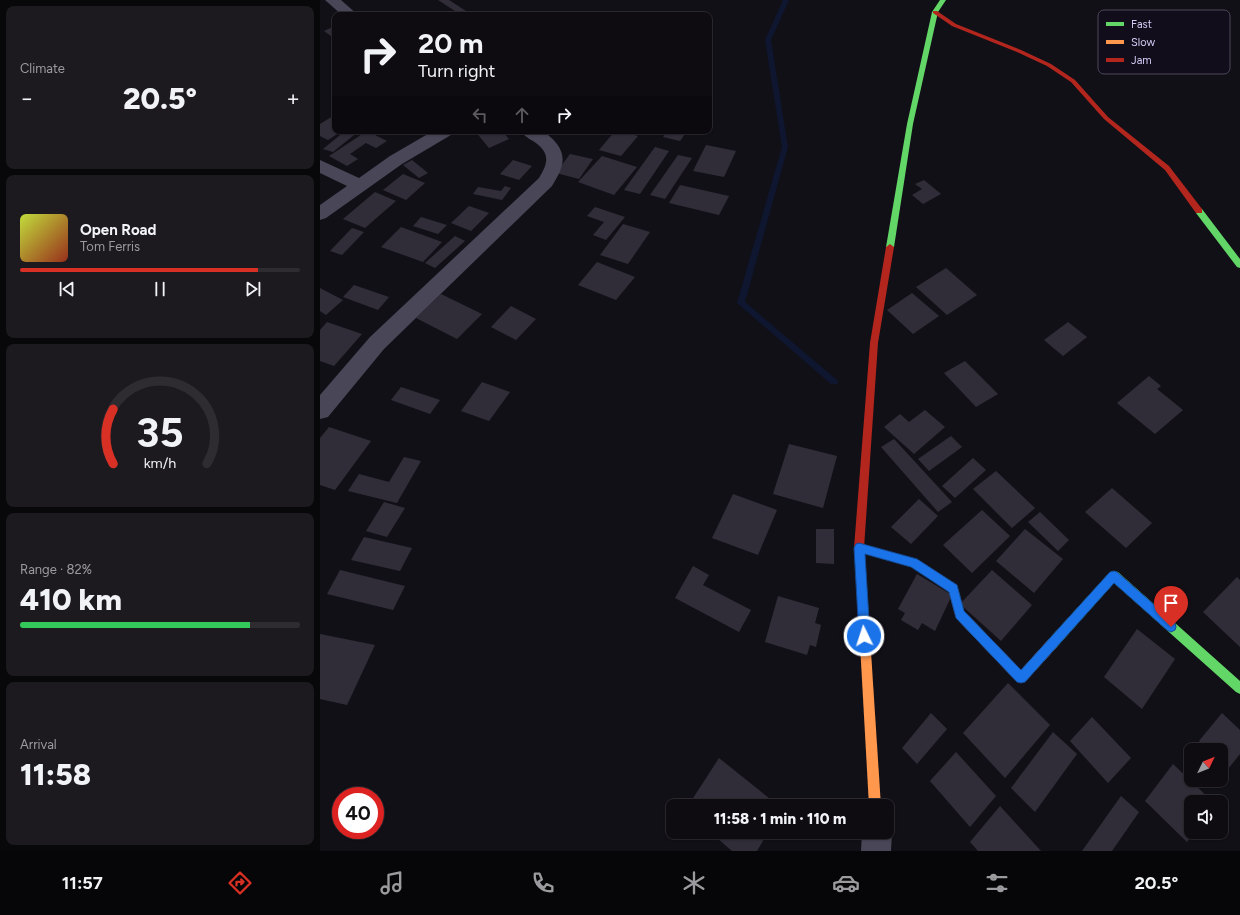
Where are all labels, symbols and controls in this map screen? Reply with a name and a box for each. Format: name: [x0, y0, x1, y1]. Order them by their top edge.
legend: [1098, 10, 1230, 74]
text: Fast: [1131, 18, 1152, 31]
text: 20 m: [418, 26, 483, 60]
icon: right: [352, 28, 404, 80]
text: Slow: [1131, 36, 1155, 49]
text: Jam: [1131, 54, 1152, 67]
text: Turn right: [418, 60, 495, 82]
text: Climate: [20, 61, 65, 76]
text: 20.5°: [123, 80, 197, 117]
text: −: [20, 85, 34, 112]
text: +: [286, 85, 300, 112]
icon: left: [469, 104, 491, 126]
icon: ahead: [511, 104, 533, 126]
icon: right: [553, 104, 575, 126]
text: Open Road: [80, 221, 157, 239]
text: Tom Ferris: [80, 239, 140, 254]
icon: previous: [56, 278, 78, 300]
icon: pause: [149, 278, 171, 300]
icon: next: [242, 278, 264, 300]
text: 35: [136, 406, 184, 456]
text: km/h: [144, 453, 176, 471]
text: Range · 82%: [20, 562, 92, 577]
text: 410 km: [20, 581, 122, 618]
pin: [1154, 586, 1188, 627]
icon: arrive: [1160, 592, 1182, 614]
position arrow: [843, 615, 885, 657]
text: Arrival: [20, 737, 57, 752]
north arrow: [1184, 743, 1228, 787]
map controls: [1184, 743, 1228, 839]
text: 11:58: [20, 756, 91, 793]
speed limit sign: 40: [332, 787, 384, 839]
button: sound: [1184, 795, 1228, 839]
text: 11:58 · 1 min · 110 m: [714, 810, 846, 828]
icon: directions: [226, 869, 254, 897]
icon: music: [378, 869, 406, 897]
icon: phone: [529, 869, 557, 897]
icon: climate: [680, 869, 708, 897]
icon: car: [832, 869, 860, 897]
icon: filters: [983, 869, 1011, 897]
text: 11:57: [62, 872, 103, 894]
text: 20.5°: [1134, 872, 1178, 894]

